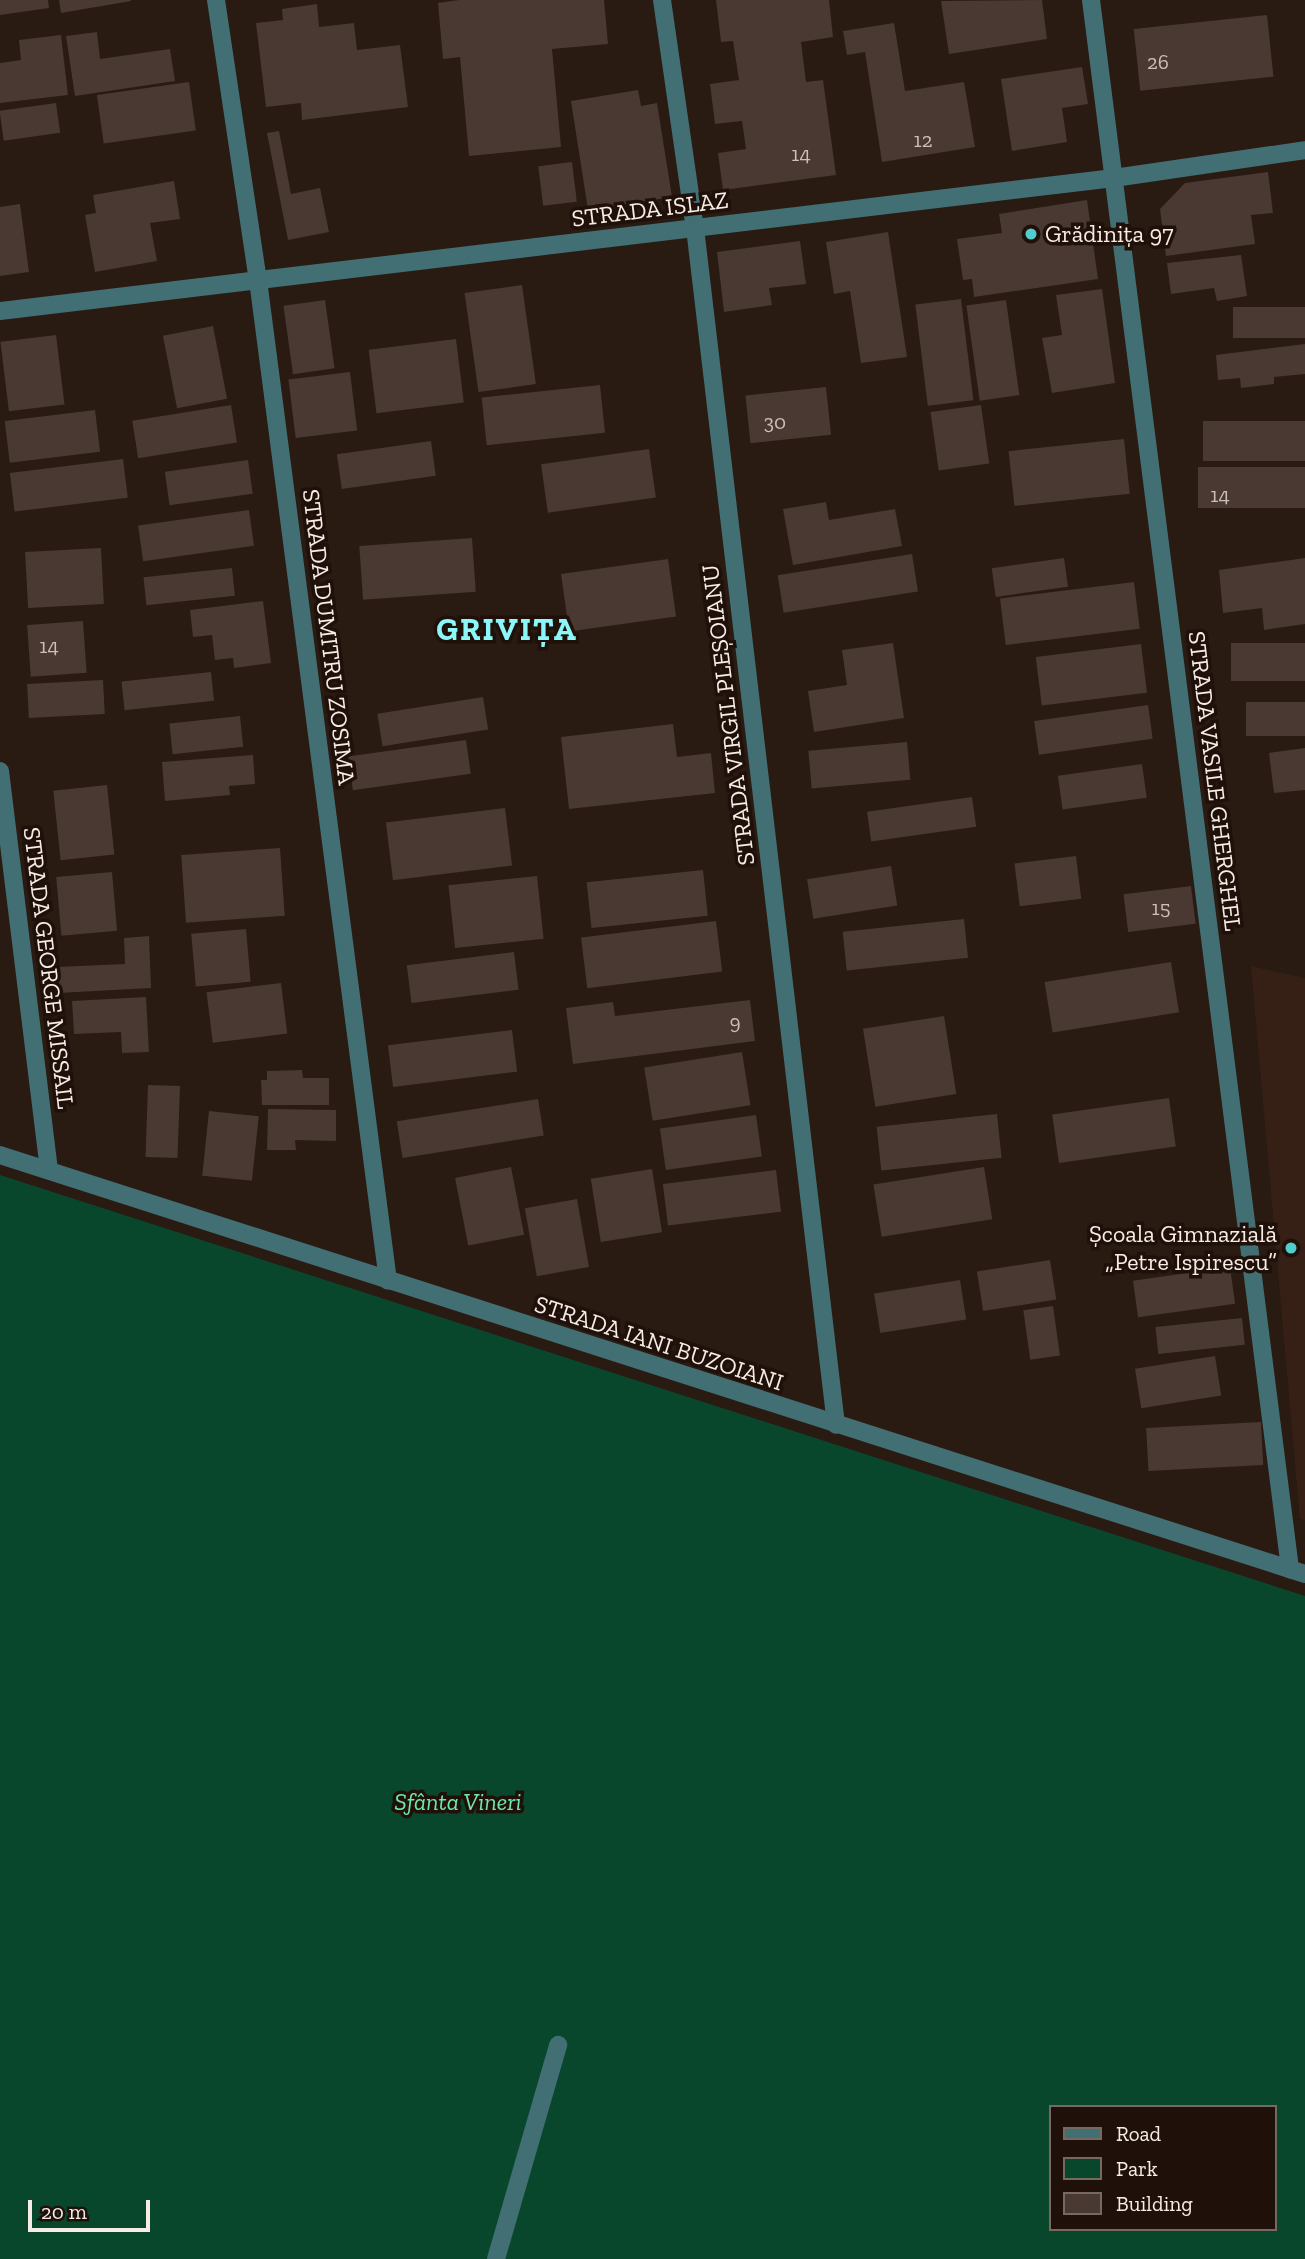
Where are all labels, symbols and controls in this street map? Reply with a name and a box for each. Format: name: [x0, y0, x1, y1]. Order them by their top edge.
house number: 26: [1147, 49, 1169, 75]
house number: 12: [914, 127, 932, 153]
house number: 14: [791, 141, 811, 167]
street label: STRADA ISLAZ: [570, 185, 730, 233]
place label: Grădinița 97: [1045, 220, 1174, 248]
marker: Grădinița 97: [1023, 226, 1039, 242]
house number: 30: [764, 409, 786, 435]
house number: 14: [1210, 482, 1230, 508]
street label: STRADA DUMITRU ZOSIMA: [297, 487, 361, 787]
street label: STRADA VIRGIL PLEȘOIANU: [695, 562, 761, 868]
district label: GRIVIȚA: [437, 610, 577, 648]
street label: STRADA VASILE GHERGHEL: [1182, 629, 1248, 933]
house number: 14: [39, 633, 59, 659]
street label: STRADA GEORGE MISSAIL: [17, 825, 81, 1111]
house number: 15: [1152, 895, 1170, 921]
house number: 9: [729, 1009, 741, 1035]
place label: Școala Gimnazială „Petre Ispirescu”: [1089, 1220, 1277, 1276]
marker: Școala Gimnazială „Petre Ispirescu”: [1283, 1240, 1299, 1256]
street label: STRADA IANI BUZOIANI: [531, 1289, 787, 1397]
park label: Sfânta Vineri: [394, 1788, 522, 1816]
legend: [1050, 2105, 1277, 2231]
text: Road: [1116, 2121, 1161, 2146]
text: Park: [1116, 2156, 1158, 2181]
scale bar: [32, 2186, 154, 2230]
text: Building: [1116, 2191, 1193, 2216]
text: 20 m: [41, 2199, 87, 2224]

